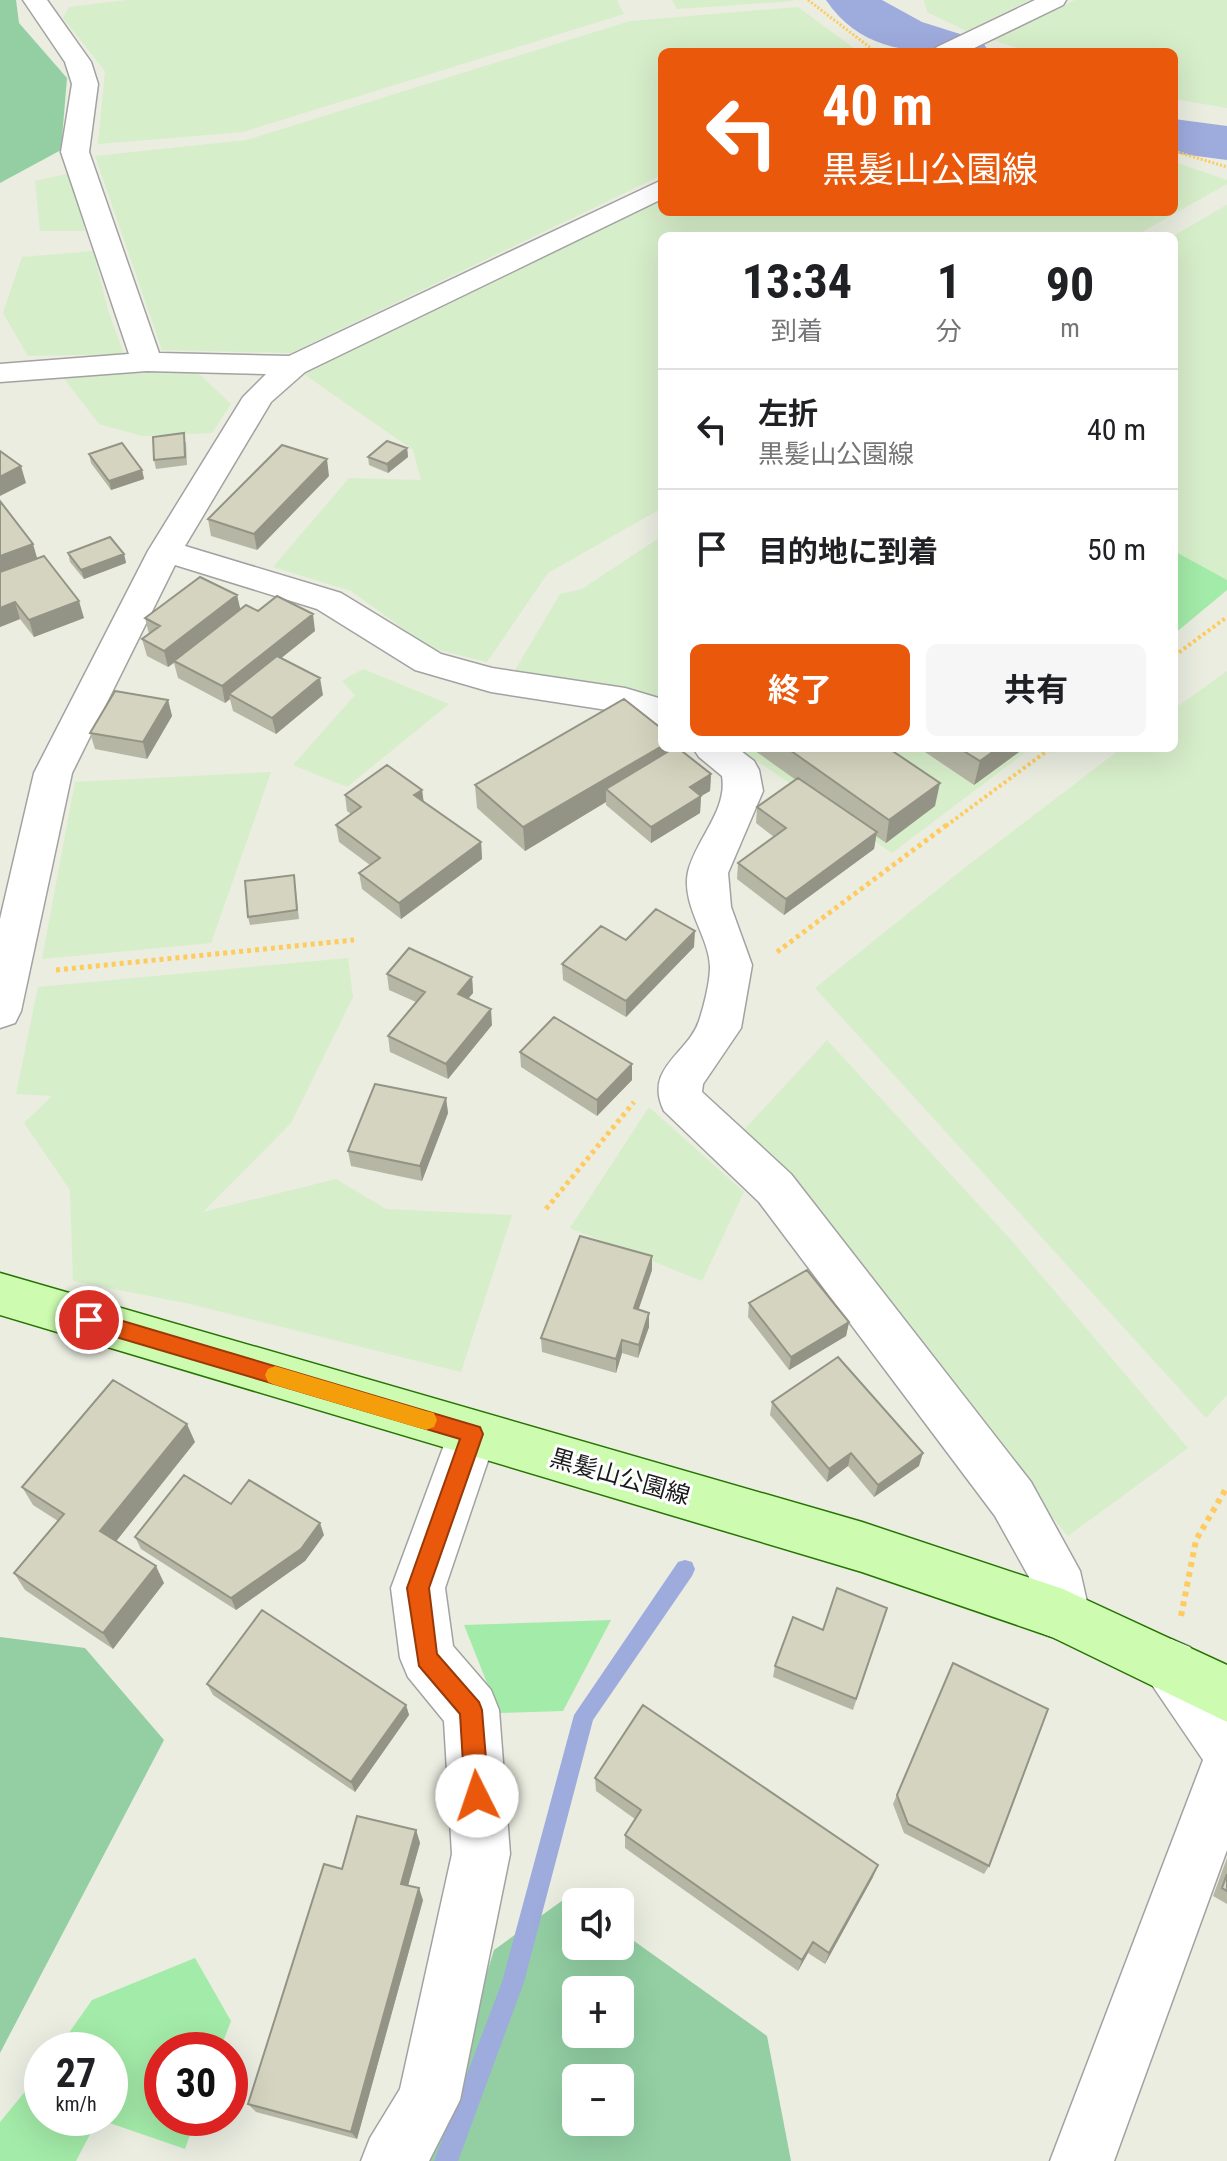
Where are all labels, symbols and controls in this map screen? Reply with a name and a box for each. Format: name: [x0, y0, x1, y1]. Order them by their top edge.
text: 40 m: [822, 73, 933, 139]
icon: left: [690, 80, 794, 184]
text: 黒髪山公園線: [822, 149, 1038, 191]
text: 13:34: [742, 253, 852, 310]
text: 1: [937, 253, 961, 310]
text: 90: [1046, 256, 1094, 313]
text: m: [1060, 313, 1080, 343]
text: 到着: [771, 316, 823, 346]
text: 分: [936, 316, 962, 346]
text: 左折: [758, 396, 818, 431]
icon: left: [690, 407, 734, 451]
text: 40 m: [1087, 412, 1146, 447]
text: 黒髪山公園線: [758, 439, 914, 469]
icon: arrive: [690, 527, 734, 571]
text: 50 m: [1087, 532, 1146, 567]
text: 目的地に到着: [758, 534, 938, 569]
button: 終了: [690, 644, 910, 736]
button: 共有: [926, 644, 1146, 736]
pin: [55, 1286, 123, 1354]
icon: arrive: [67, 1298, 111, 1342]
street label: 黒髪山公園線: [547, 1444, 693, 1510]
position arrow: [435, 1754, 519, 1838]
map controls: [562, 1888, 634, 2136]
button: sound: [562, 1888, 634, 1960]
button: +: [562, 1976, 634, 2048]
speed limit sign: 30: [144, 2032, 248, 2136]
text: 27: [56, 2050, 96, 2097]
button: −: [562, 2064, 634, 2136]
text: km/h: [55, 2092, 97, 2116]

